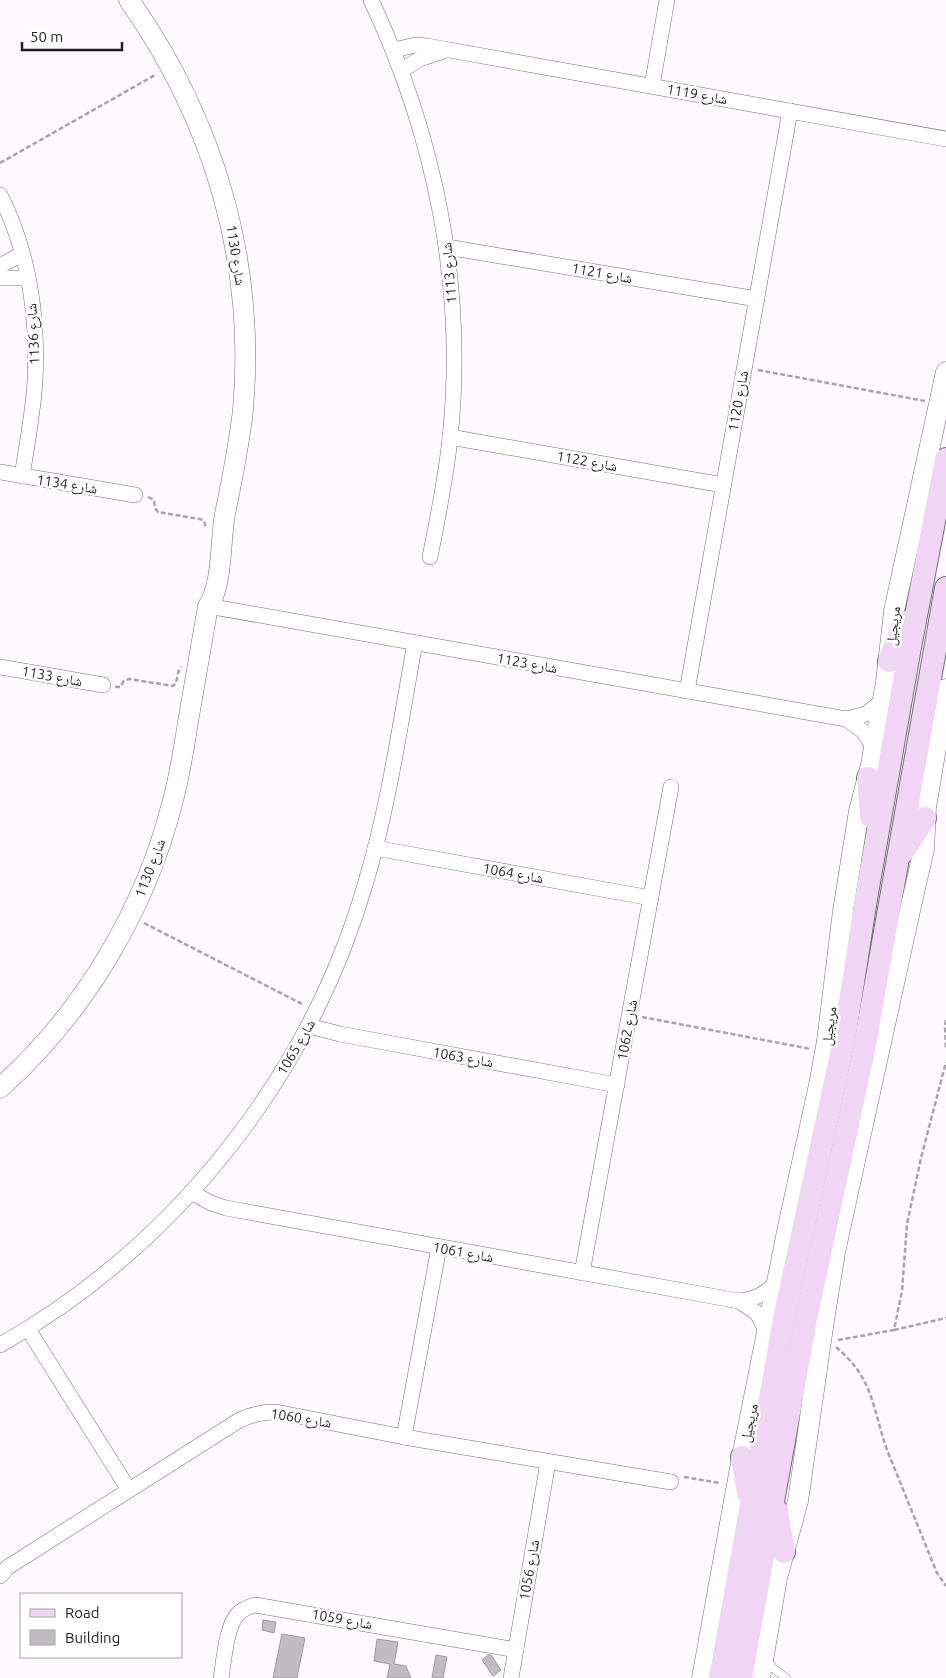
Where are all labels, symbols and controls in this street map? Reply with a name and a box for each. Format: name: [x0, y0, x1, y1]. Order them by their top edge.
scale bar: [22, 20, 122, 52]
text: 50 m: [30, 28, 63, 45]
street label: شارع 1119: [665, 81, 729, 109]
street label: شارع 1130: [221, 223, 249, 287]
street label: شارع 1113: [438, 242, 462, 304]
street label: شارع 1121: [570, 260, 634, 288]
street label: شارع 1136: [23, 303, 45, 365]
street label: شارع 1120: [725, 369, 753, 433]
street label: شارع 1122: [555, 448, 619, 476]
street label: شارع 1134: [35, 471, 99, 499]
street label: مريجيل: [883, 605, 904, 647]
street label: شارع 1123: [495, 650, 559, 678]
street label: شارع 1133: [20, 663, 84, 691]
street label: شارع 1130: [132, 836, 170, 900]
street label: شارع 1064: [481, 860, 545, 888]
street label: شارع 1062: [614, 998, 642, 1062]
street label: مريجيل: [818, 1005, 841, 1047]
street label: شارع 1065: [274, 1016, 320, 1079]
street label: شارع 1063: [431, 1044, 495, 1072]
street label: شارع 1061: [431, 1239, 495, 1267]
street label: مريجيل: [737, 1402, 762, 1444]
street label: شارع 1060: [269, 1405, 333, 1433]
street label: شارع 1056: [516, 1538, 544, 1602]
legend: [20, 1593, 182, 1658]
text: Road: [65, 1604, 100, 1621]
street label: شارع 1059: [310, 1606, 374, 1634]
text: Building: [65, 1629, 120, 1646]

